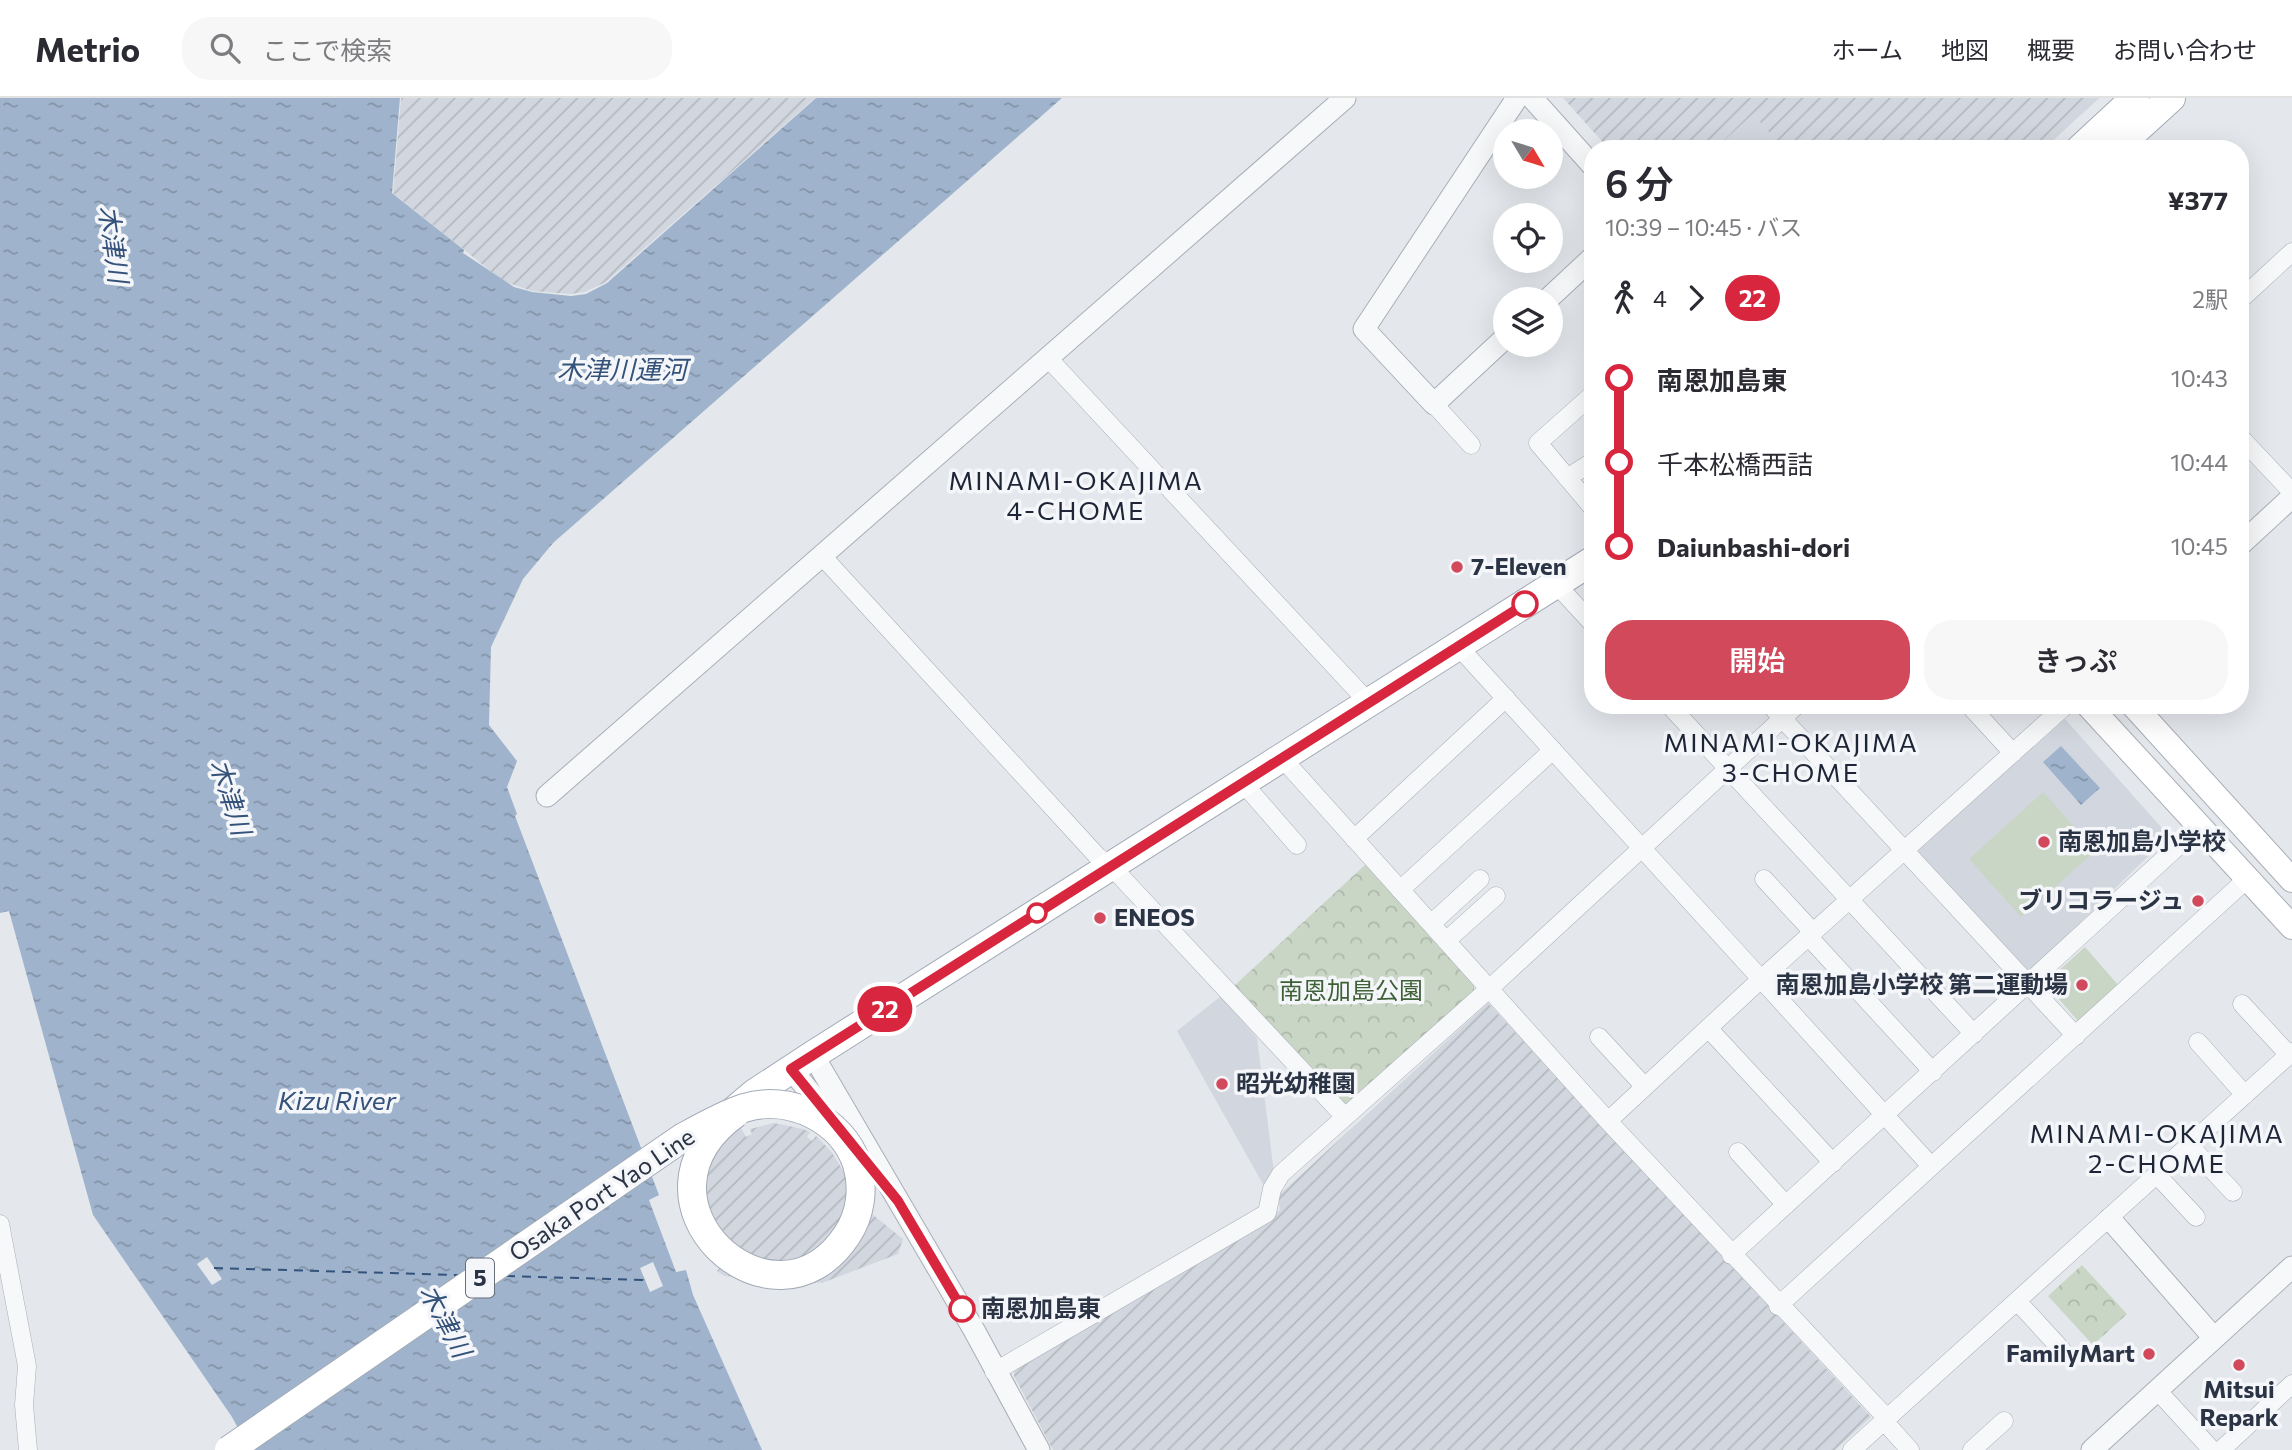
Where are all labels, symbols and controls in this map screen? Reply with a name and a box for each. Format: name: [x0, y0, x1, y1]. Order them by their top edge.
search box: [182, 17, 672, 80]
text: Metrio: [35, 28, 140, 69]
icon: search: [206, 29, 244, 67]
text: ここで検索: [262, 34, 392, 65]
text: ホーム: [1832, 35, 1903, 64]
text: 地図: [1941, 35, 1989, 64]
text: 概要: [2027, 35, 2075, 64]
text: お問い合わせ: [2113, 35, 2257, 64]
north arrow: [1493, 119, 1563, 189]
map controls: [1493, 119, 1563, 357]
text: 6 分: [1605, 159, 1674, 206]
text: ¥377: [2168, 184, 2228, 215]
water label: 木津川: [94, 203, 136, 288]
button: locate: [1493, 203, 1563, 273]
text: 10:39 – 10:45 · バス: [1605, 213, 1802, 241]
icon: walk: [1605, 279, 1643, 317]
icon: forward: [1677, 279, 1715, 317]
text: 22: [1739, 283, 1766, 312]
text: 4: [1653, 284, 1667, 312]
text: 2駅: [2192, 285, 2228, 313]
button: layers: [1493, 287, 1563, 357]
water label: 木津川運河: [557, 353, 692, 384]
text: 南恩加島東: [1657, 364, 1787, 395]
text: 10:43: [2171, 364, 2228, 392]
text: 千本松橋西詰: [1657, 448, 1813, 479]
text: 10:44: [2170, 448, 2228, 476]
district label: MINAMI-OKAJIMA 4-CHOME: [948, 464, 1204, 525]
text: Daiunbashi-dori: [1657, 531, 1850, 562]
text: 10:45: [2171, 532, 2228, 560]
place label: 7-Eleven: [1471, 551, 1567, 580]
marker: 7-Eleven: [1449, 559, 1465, 575]
unlabelled marker: [1512, 591, 1538, 617]
button: 開始: [1605, 620, 1910, 700]
button: きっぷ: [1924, 620, 2228, 700]
district label: MINAMI-OKAJIMA 3-CHOME: [1663, 726, 1919, 787]
water label: 木津川: [205, 755, 259, 841]
place label: 南恩加島小学校: [2058, 826, 2226, 855]
marker: 南恩加島小学校: [2036, 834, 2052, 850]
place label: ブリコラージュ: [2018, 885, 2184, 914]
marker: ブリコラージュ: [2190, 893, 2206, 909]
place label: ENEOS: [1114, 902, 1195, 931]
unlabelled marker: [1027, 903, 1047, 923]
marker: ENEOS: [1092, 910, 1108, 926]
place label: 南恩加島小学校 第二運動場: [1775, 969, 2068, 998]
park label: 南恩加島公園: [1279, 975, 1423, 1004]
marker: 南恩加島小学校 第二運動場: [2074, 977, 2090, 993]
line badge: 22: [854, 986, 917, 1032]
text: 22: [871, 994, 899, 1023]
place label: 昭光幼稚園: [1236, 1068, 1356, 1097]
marker: 昭光幼稚園: [1214, 1076, 1230, 1092]
water label: Kizu River: [278, 1084, 398, 1115]
district label: MINAMI-OKAJIMA 2-CHOME: [2029, 1117, 2285, 1178]
street label: Osaka Port Yao Line: [503, 1121, 699, 1267]
road number: 5: [466, 1259, 494, 1298]
water label: 木津川: [414, 1279, 480, 1365]
place label: 南恩加島東: [981, 1293, 1101, 1322]
marker: 南恩加島東: [949, 1296, 975, 1322]
place label: FamilyMart: [2006, 1338, 2135, 1367]
marker: FamilyMart: [2141, 1346, 2157, 1362]
marker: Mitsui Repark: [2231, 1357, 2247, 1373]
place label: Mitsui Repark: [2200, 1374, 2279, 1431]

